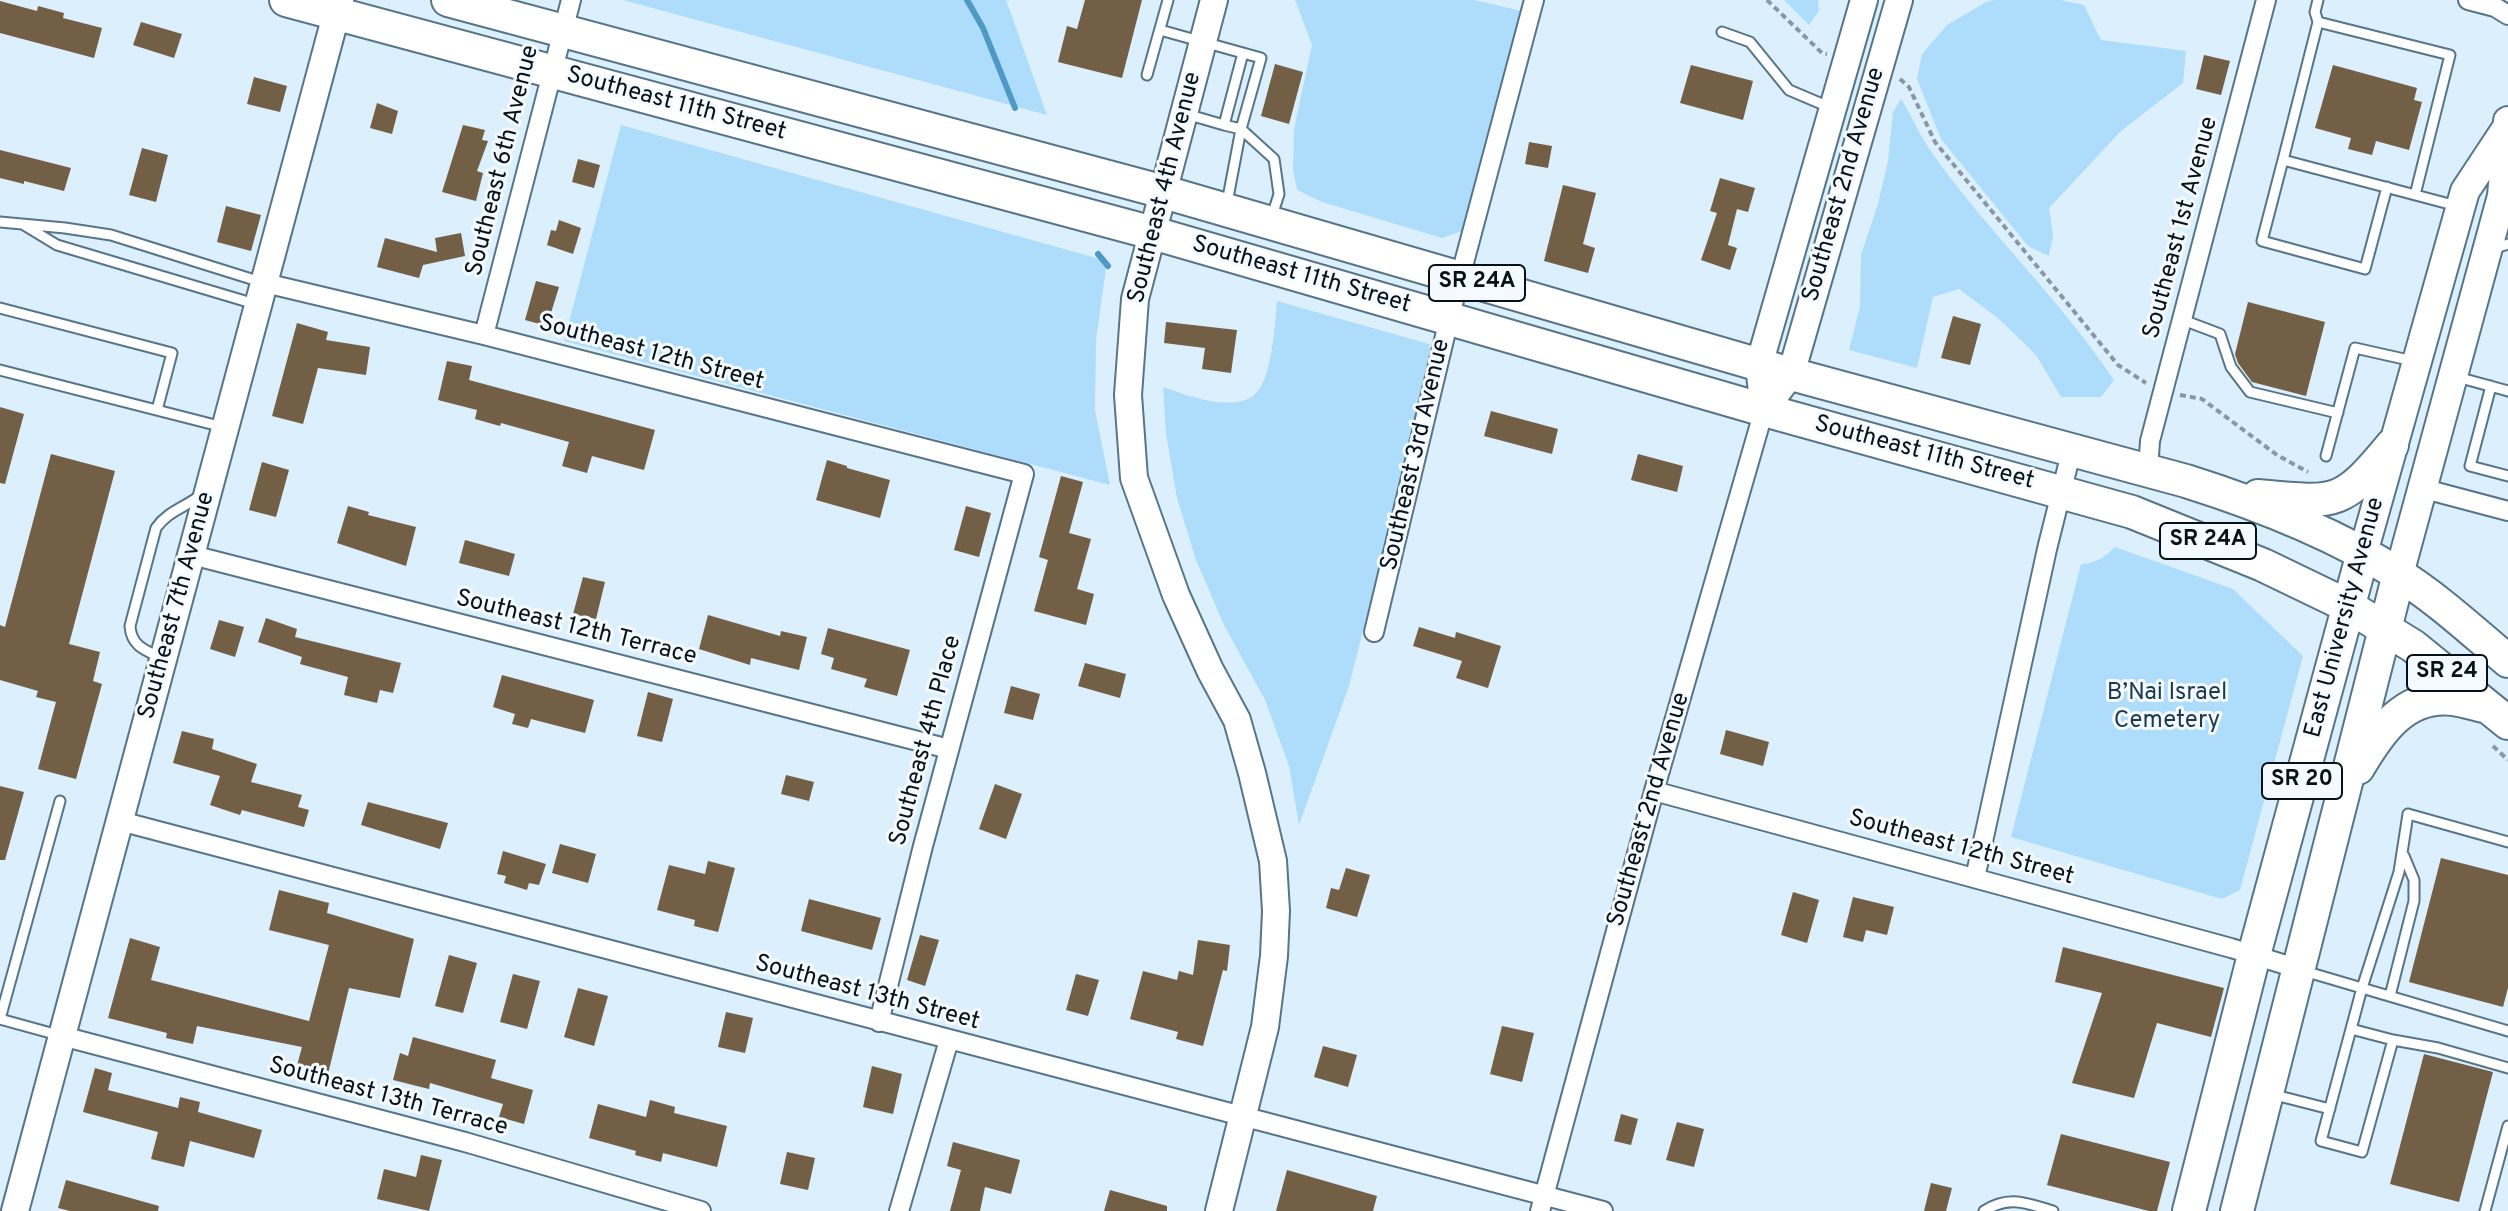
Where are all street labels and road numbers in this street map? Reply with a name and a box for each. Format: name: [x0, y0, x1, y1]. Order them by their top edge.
street label: Southeast 6th Avenue: [461, 43, 547, 279]
street label: Southeast 11th Street: [563, 62, 789, 148]
street label: Southeast 2nd Avenue: [1798, 65, 1892, 305]
street label: Southeast 4th Avenue: [1123, 69, 1209, 307]
street label: Southeast 1st Avenue: [2138, 114, 2226, 342]
street label: Southeast 11th Street: [1188, 231, 1414, 321]
road number: SR 24A: [1429, 265, 1525, 301]
street label: Southeast 12th Street: [535, 310, 767, 398]
street label: Southeast 3rd Avenue: [1376, 336, 1458, 574]
street label: Southeast 11th Street: [1811, 411, 2037, 497]
street label: Southeast 7th Avenue: [134, 489, 222, 723]
street label: East University Avenue: [2300, 495, 2392, 741]
road number: SR 24A: [2160, 523, 2256, 559]
street label: Southeast 12th Terrace: [453, 585, 699, 673]
street label: Southeast 4th Place: [885, 633, 969, 849]
road number: SR 24: [2407, 655, 2487, 691]
street label: Southeast 2nd Avenue: [1603, 690, 1697, 930]
road number: SR 20: [2262, 763, 2342, 799]
street label: Southeast 12th Street: [1845, 805, 2077, 893]
street label: Southeast 13th Street: [752, 950, 982, 1038]
street label: Southeast 13th Terrace: [265, 1052, 511, 1144]

